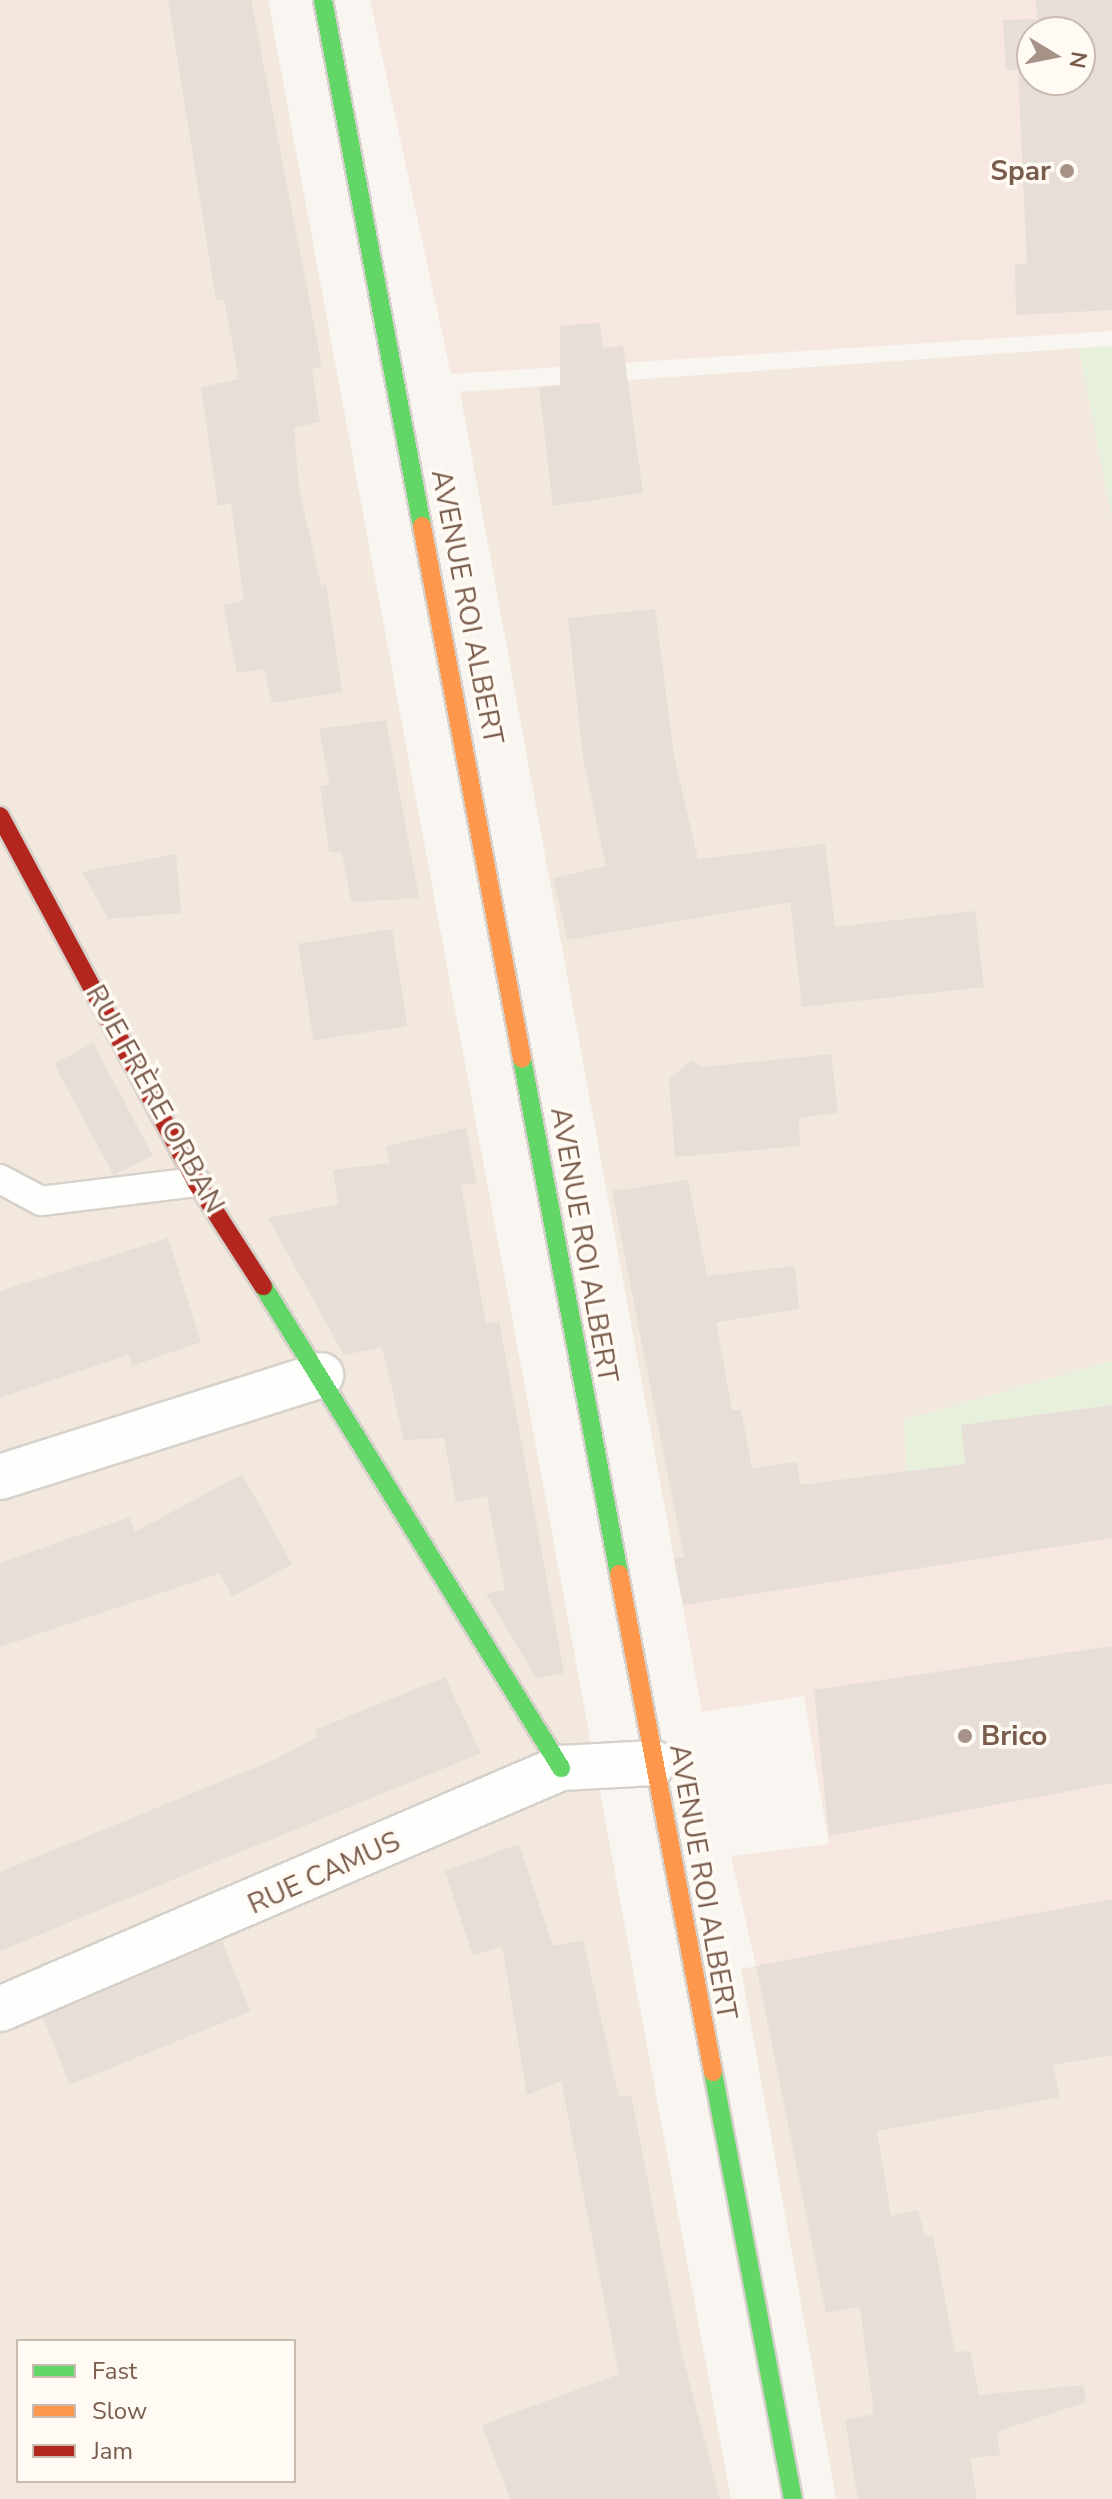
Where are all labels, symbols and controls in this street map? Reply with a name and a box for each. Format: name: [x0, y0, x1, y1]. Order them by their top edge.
north arrow: [1016, 16, 1096, 96]
text: N: [1061, 49, 1094, 71]
place label: Spar: [990, 154, 1051, 188]
marker: Spar: [1058, 162, 1076, 180]
street label: AVENUE ROI ALBERT: [424, 467, 510, 747]
street label: RUE FRÈRE ORBAN: [78, 979, 232, 1219]
street label: AVENUE ROI ALBERT: [543, 1104, 625, 1386]
place label: Brico: [981, 1719, 1047, 1753]
marker: Brico: [956, 1727, 974, 1745]
street label: AVENUE ROI ALBERT: [662, 1741, 744, 2023]
street label: RUE CAMUS: [243, 1825, 405, 1921]
legend: [16, 2339, 296, 2483]
text: Fast: [92, 2355, 137, 2387]
text: Slow: [92, 2395, 147, 2427]
text: Jam: [92, 2435, 133, 2467]

